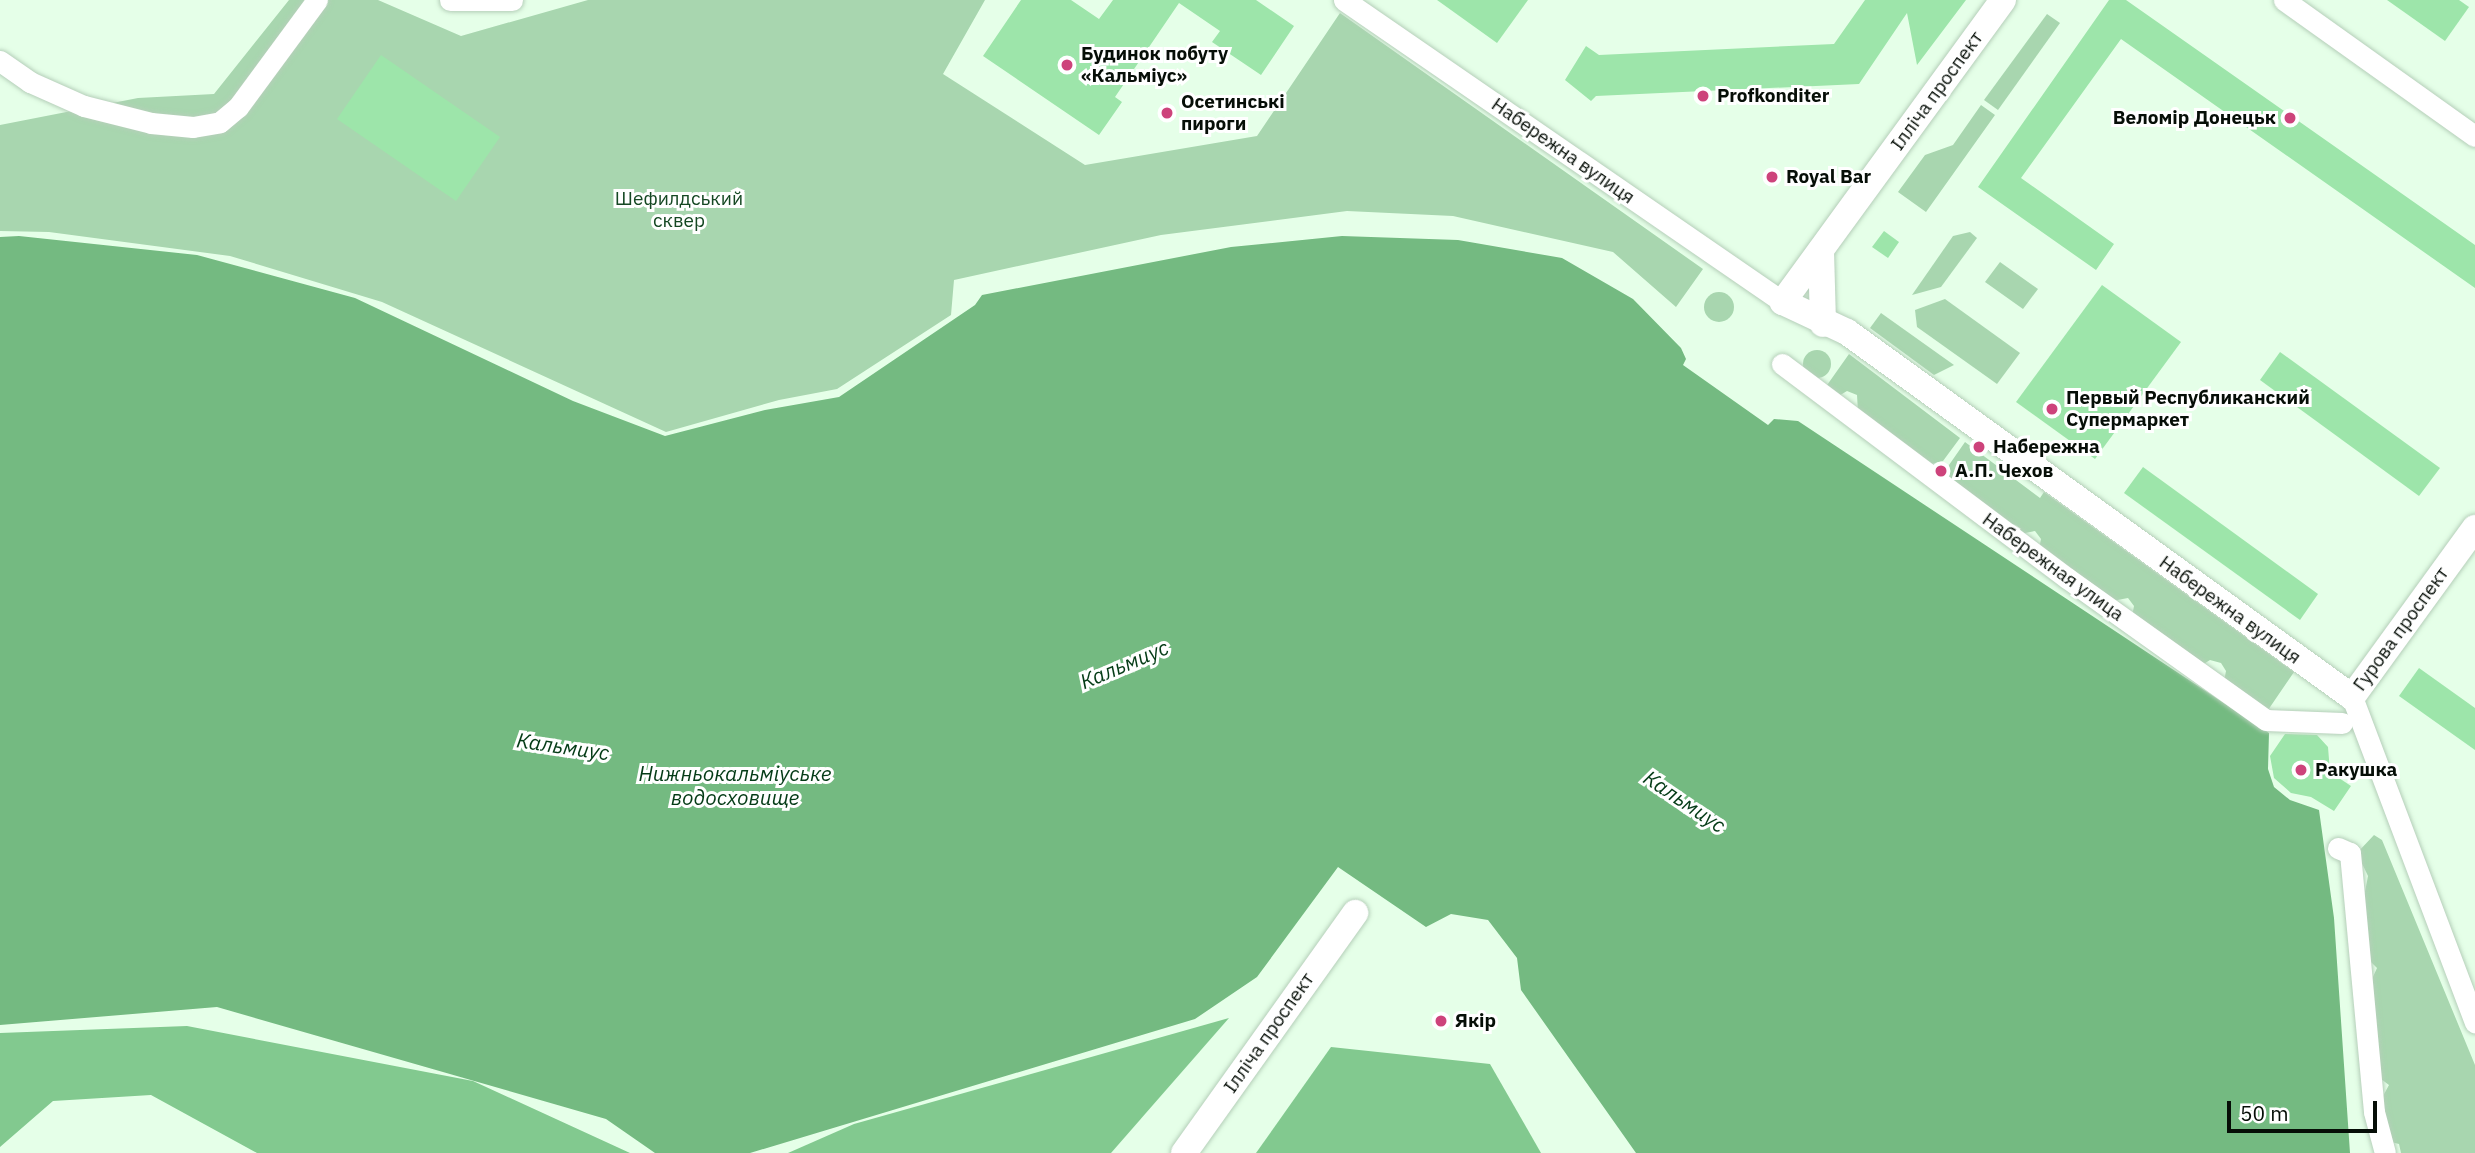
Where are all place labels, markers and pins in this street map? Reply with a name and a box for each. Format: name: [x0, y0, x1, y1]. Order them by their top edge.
place label: Будинок побуту «Кальміус»: [1081, 43, 1228, 87]
marker: Будинок побуту «Кальміус»: [1059, 57, 1075, 73]
place label: Profkonditer: [1717, 85, 1829, 107]
marker: Profkonditer: [1695, 88, 1711, 104]
place label: Осетинські пироги: [1181, 91, 1285, 135]
marker: Осетинські пироги: [1159, 105, 1175, 121]
place label: Веломір Донецьк: [2113, 107, 2276, 129]
marker: Веломір Донецьк: [2282, 110, 2298, 126]
place label: Royal Bar: [1786, 166, 1871, 188]
marker: Royal Bar: [1764, 169, 1780, 185]
place label: Первый Республиканский Супермаркет: [2066, 387, 2310, 431]
marker: Первый Республиканский Супермаркет: [2044, 401, 2060, 417]
place label: Набережна: [1993, 436, 2100, 458]
marker: Набережна: [1971, 439, 1987, 455]
place label: А.П. Чехов: [1955, 460, 2053, 482]
marker: А.П. Чехов: [1933, 463, 1949, 479]
place label: Ракушка: [2315, 759, 2397, 781]
marker: Ракушка: [2293, 762, 2309, 778]
place label: Якір: [1455, 1010, 1496, 1032]
marker: Якір: [1433, 1013, 1449, 1029]

